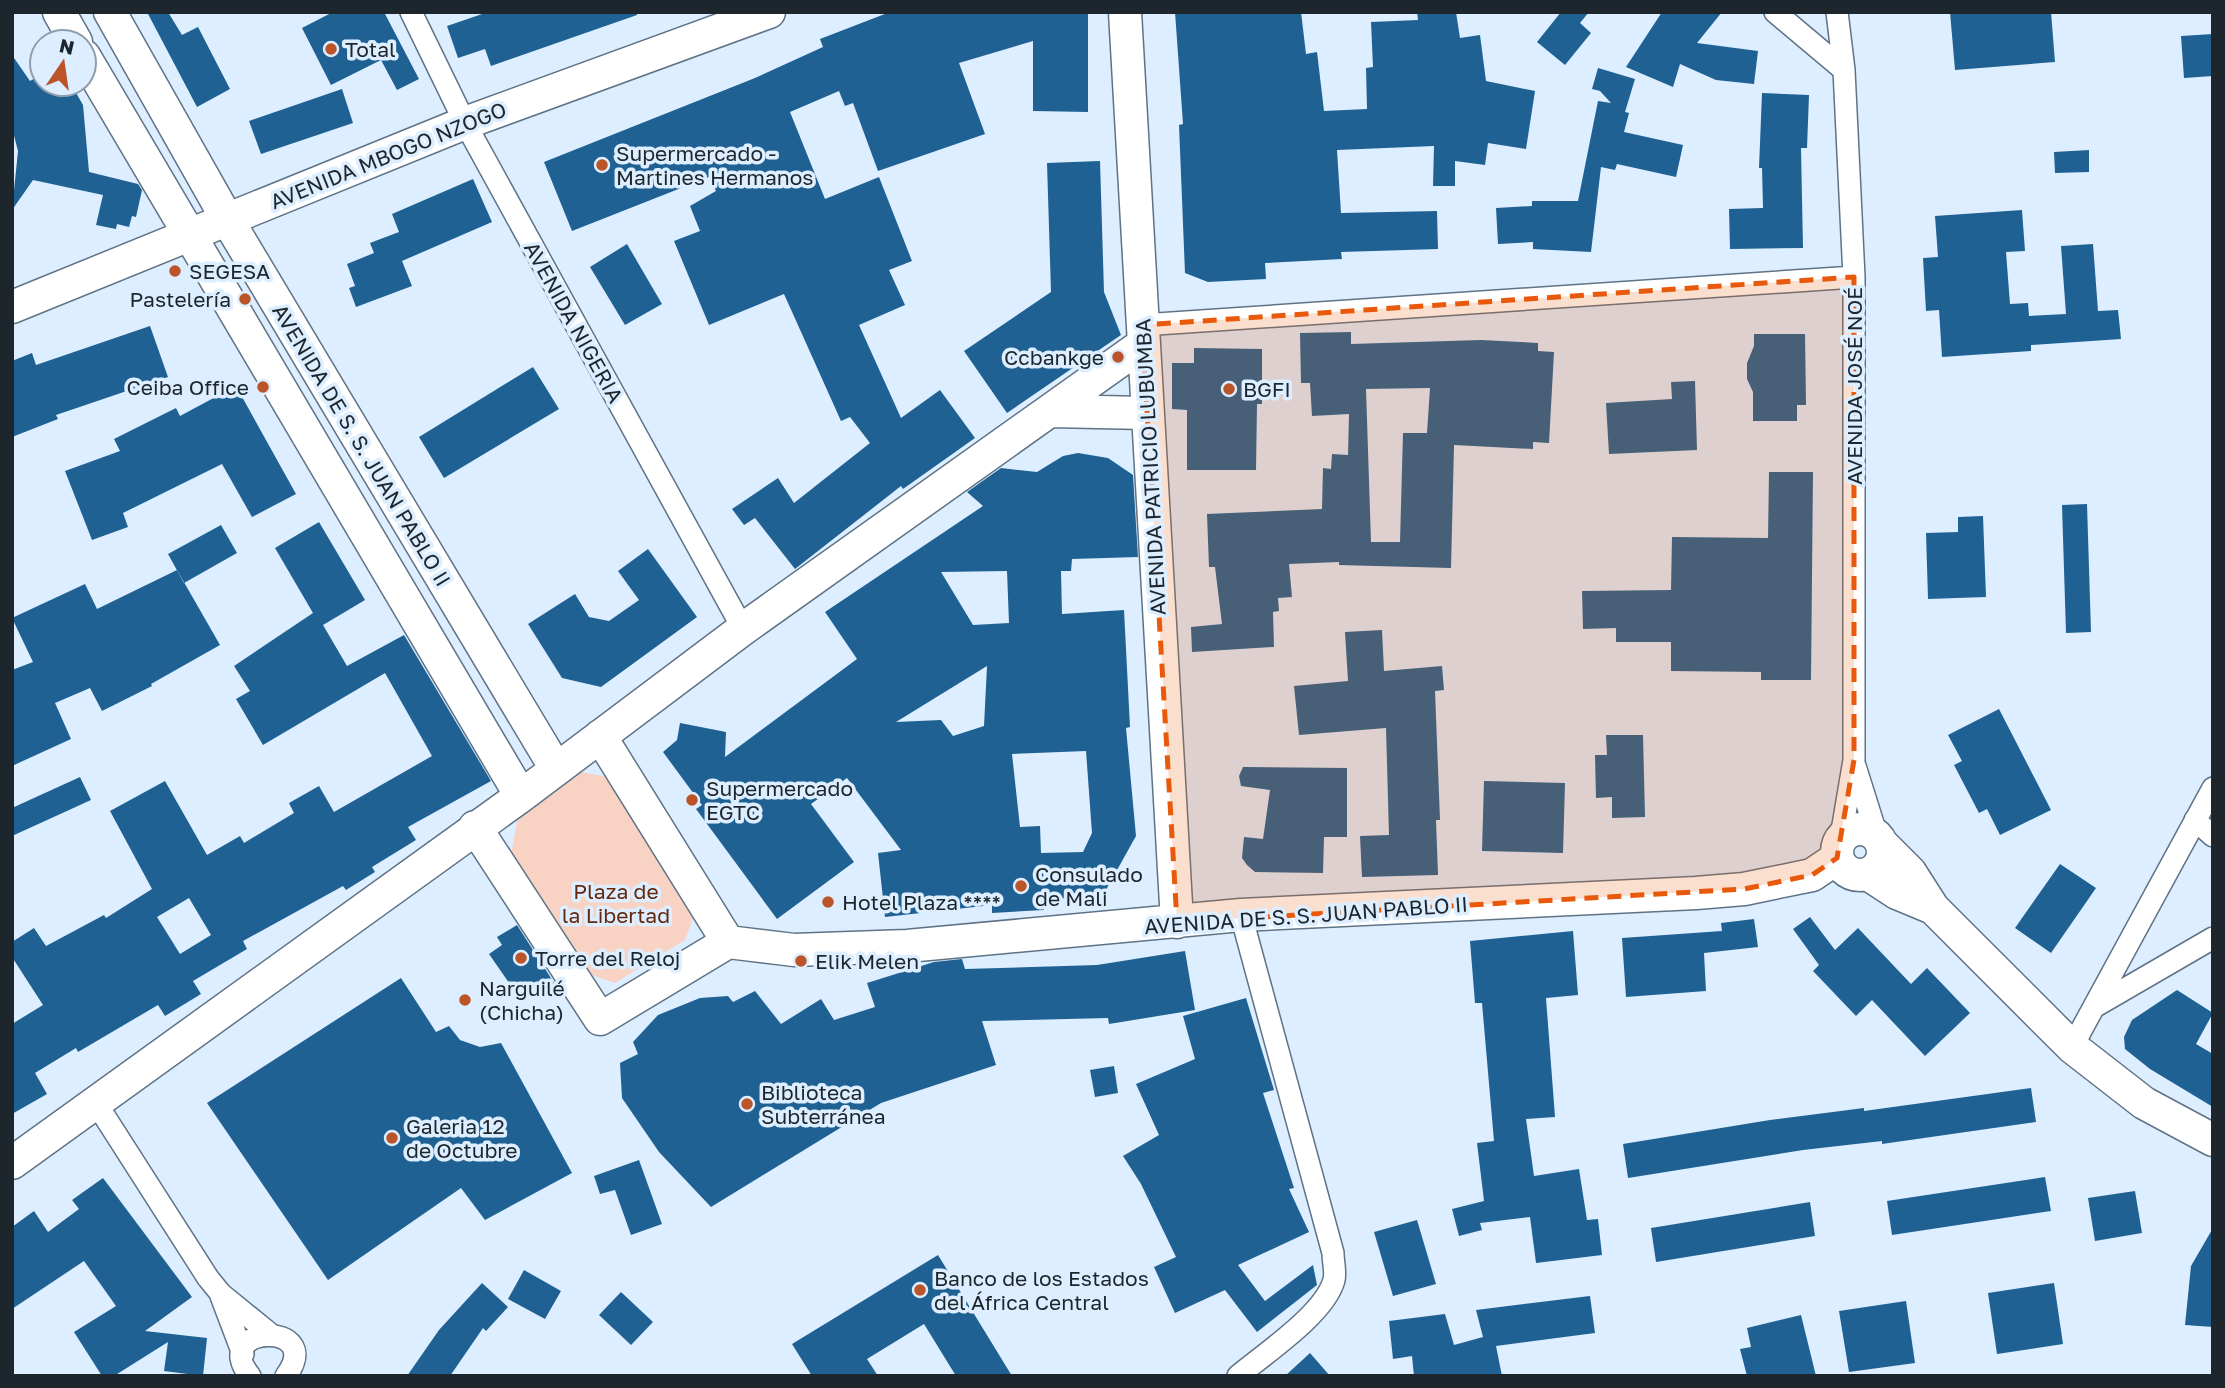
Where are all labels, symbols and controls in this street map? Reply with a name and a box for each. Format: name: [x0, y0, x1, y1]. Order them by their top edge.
north arrow: [28, 28, 98, 98]
text: N: [57, 33, 77, 59]
place label: Total: [345, 36, 396, 62]
marker: Total: [323, 41, 339, 57]
street label: AVENIDA MBOGO NZOGO: [266, 96, 510, 214]
place label: Supermercado - Martines Hermanos: [616, 140, 813, 190]
marker: Supermercado - Martines Hermanos: [594, 157, 610, 173]
street label: AVENIDA NIGERIA: [519, 237, 629, 407]
place label: SEGESA: [189, 258, 270, 284]
marker: SEGESA: [167, 263, 183, 279]
place label: Pastelería: [130, 286, 231, 312]
street label: AVENIDA JOSÉ NOÉ: [1841, 287, 1867, 485]
marker: Pastelería: [237, 291, 253, 307]
street label: AVENIDA DE S. S. JUAN PABLO II: [267, 299, 457, 591]
street label: AVENIDA PATRICIO LUBUMBA: [1129, 318, 1171, 616]
place label: Ccbankge: [1004, 344, 1104, 370]
marker: Ccbankge: [1110, 349, 1126, 365]
place label: Ceiba Office: [127, 374, 249, 400]
place label: BGFI: [1243, 376, 1291, 402]
marker: Ceiba Office: [255, 379, 271, 395]
marker: BGFI: [1221, 381, 1237, 397]
place label: Supermercado EGTC: [706, 775, 853, 825]
marker: Supermercado EGTC: [684, 792, 700, 808]
place label: Consulado de Mali: [1035, 861, 1143, 911]
park label: Plaza de la Libertad: [562, 878, 670, 928]
marker: Consulado de Mali: [1013, 878, 1029, 894]
place label: Hotel Plaza ****: [842, 889, 1001, 915]
street label: AVENIDA DE S. S. JUAN PABLO II: [1143, 891, 1469, 939]
marker: Hotel Plaza ****: [820, 894, 836, 910]
place label: Torre del Reloj: [535, 945, 680, 971]
place label: Elik Melen: [815, 948, 919, 974]
marker: Torre del Reloj: [513, 950, 529, 966]
marker: Elik Melen: [793, 953, 809, 969]
place label: Narguilé (Chicha): [479, 975, 565, 1025]
marker: Narguilé (Chicha): [457, 992, 473, 1008]
place label: Biblioteca Subterránea: [761, 1079, 886, 1129]
marker: Biblioteca Subterránea: [739, 1096, 755, 1112]
place label: Galeria 12 de Octubre: [406, 1113, 518, 1163]
marker: Galeria 12 de Octubre: [384, 1130, 400, 1146]
place label: Banco de los Estados del África Central: [934, 1265, 1149, 1315]
marker: Banco de los Estados del África Central: [912, 1282, 928, 1298]

